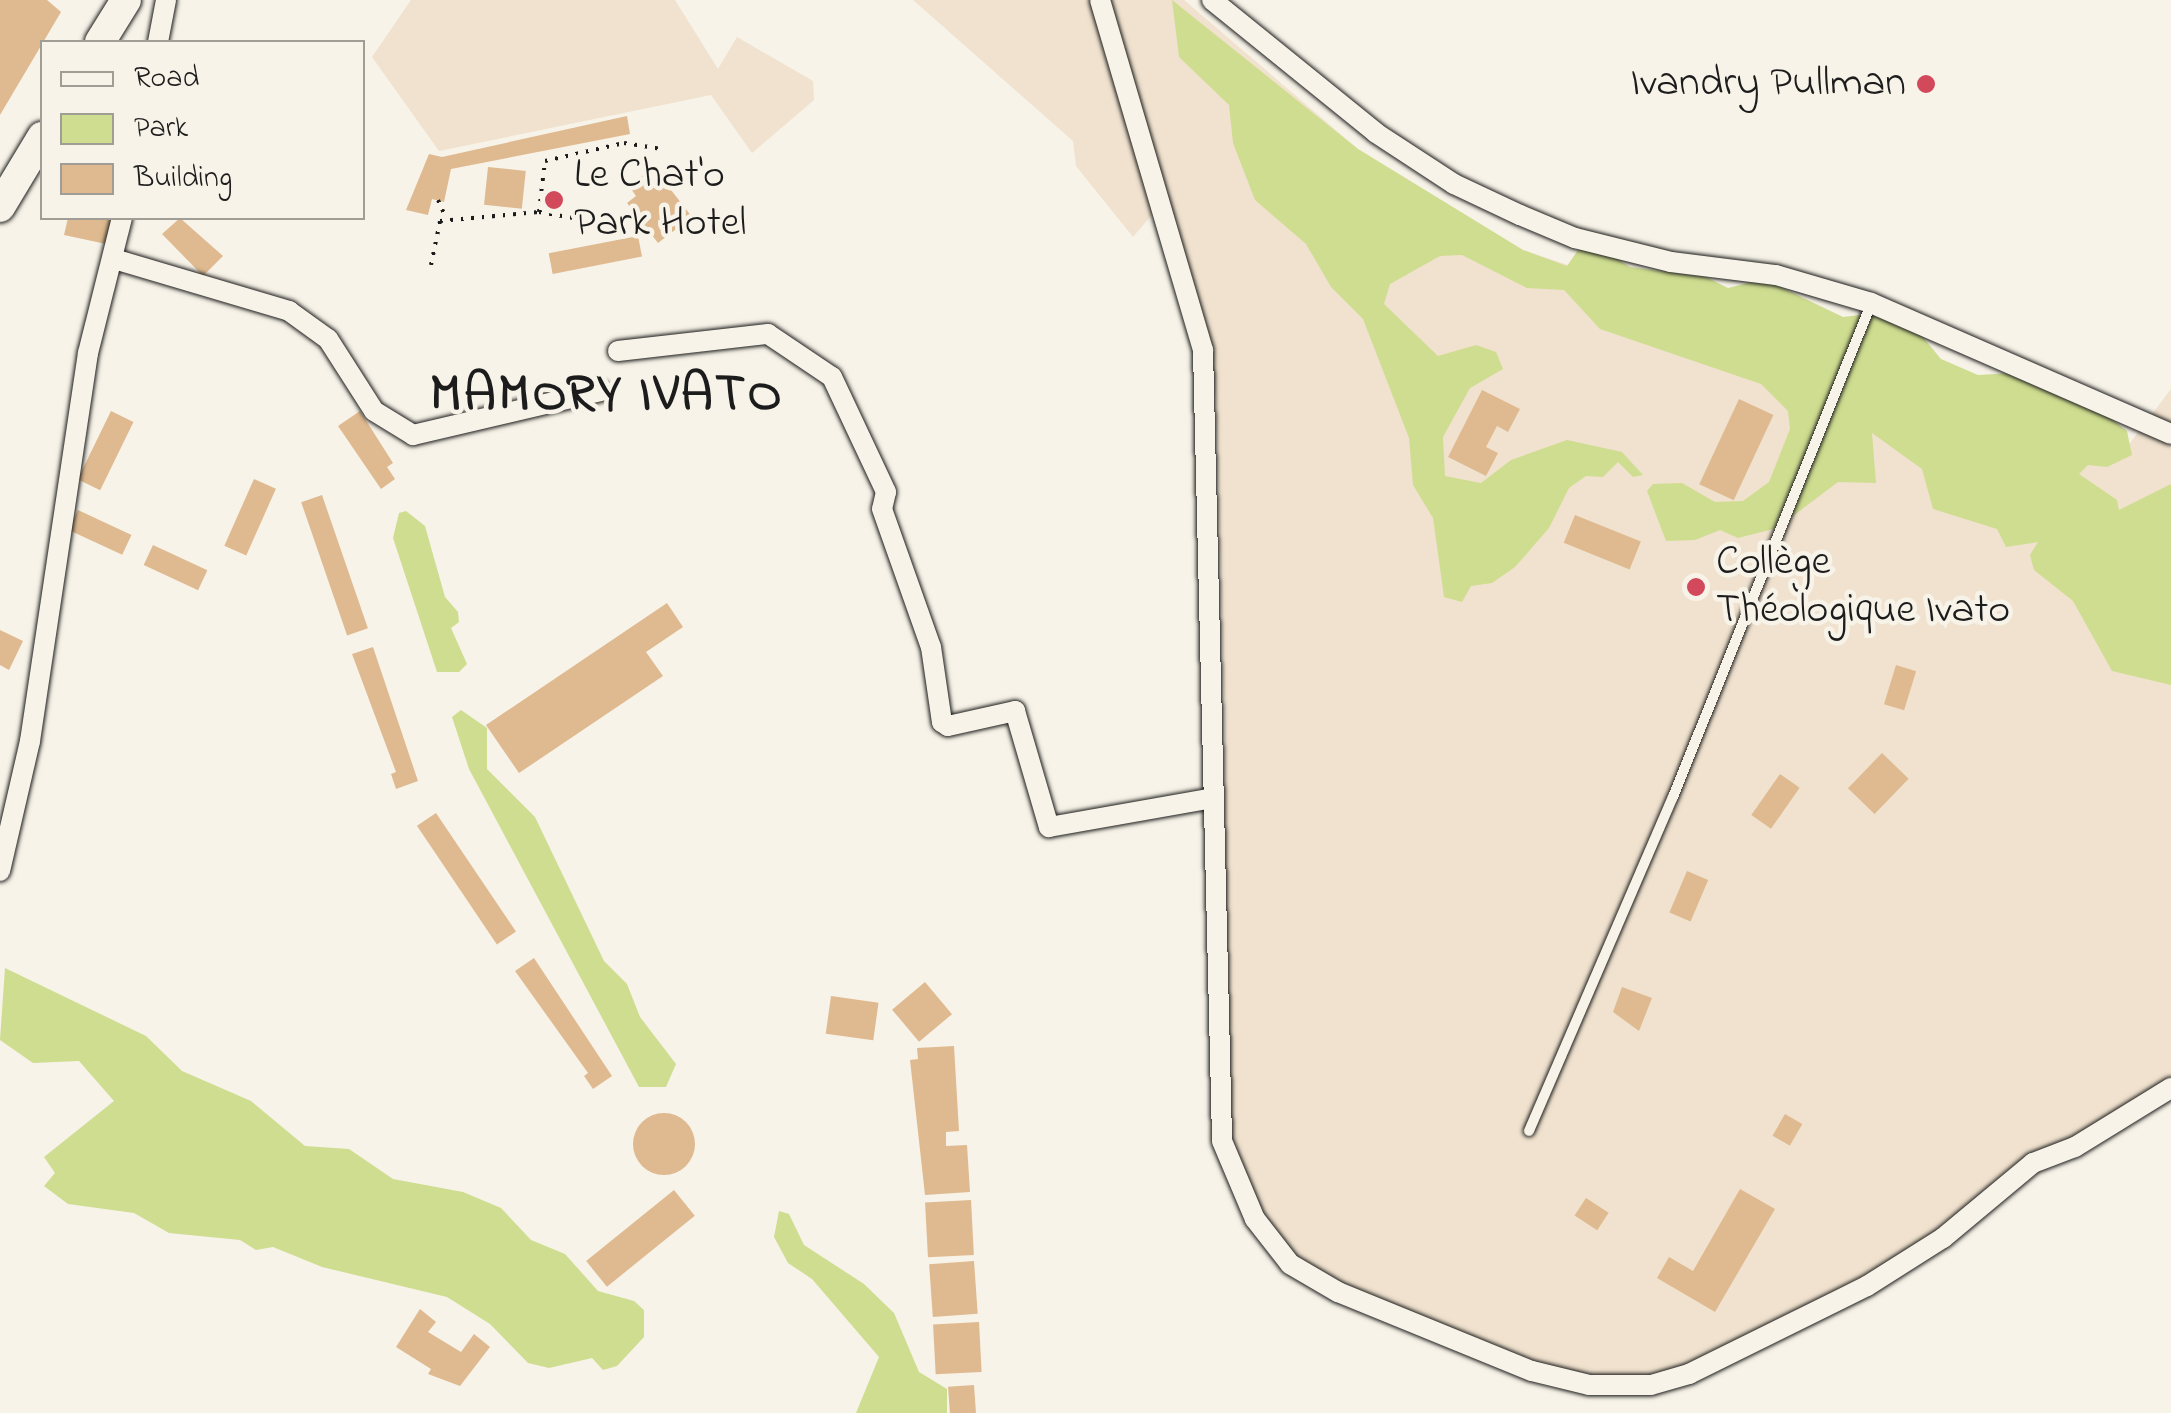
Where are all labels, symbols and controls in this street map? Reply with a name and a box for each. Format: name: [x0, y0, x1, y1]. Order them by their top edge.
legend: [40, 40, 365, 220]
text: Road: [134, 57, 199, 101]
place label: Ivandry Pullman: [1630, 59, 1906, 109]
marker: Ivandry Pullman: [1915, 73, 1937, 95]
text: Park: [134, 107, 188, 151]
place label: Le Chat'o Park Hotel: [574, 151, 747, 250]
text: Building: [134, 157, 232, 201]
marker: Le Chat'o Park Hotel: [543, 189, 565, 211]
district label: MAMORY IVATO: [430, 366, 784, 428]
place label: Collège Théologique Ivato: [1716, 538, 2010, 636]
marker: Collège Théologique Ivato: [1685, 576, 1707, 598]

